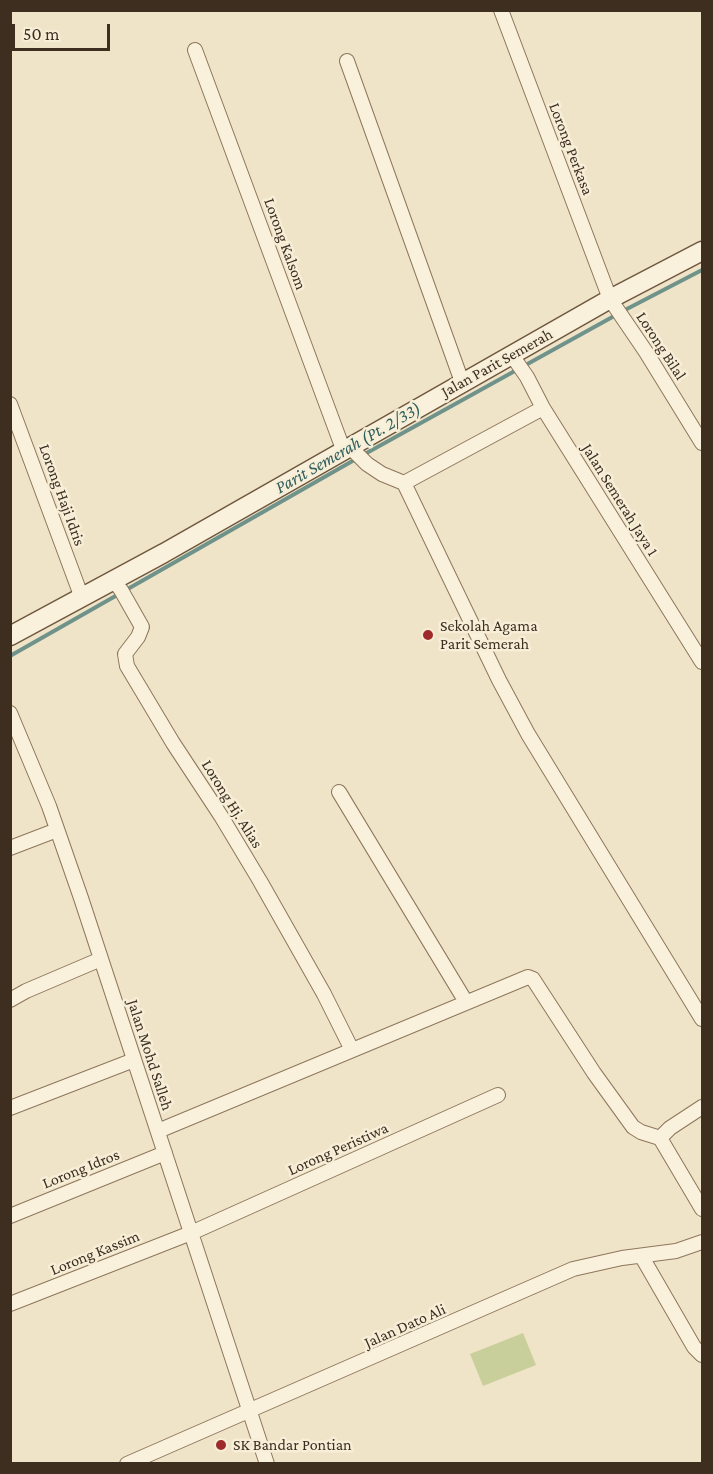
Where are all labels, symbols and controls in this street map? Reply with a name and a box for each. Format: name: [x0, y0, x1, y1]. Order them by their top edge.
scale bar: [15, 12, 112, 50]
text: 50 m: [23, 24, 60, 44]
street label: Lorong Perkasa: [545, 100, 597, 198]
street label: Lorong Kalsom: [260, 195, 310, 293]
street label: Lorong Bilal: [632, 308, 690, 384]
street label: Jalan Parit Semerah: [438, 324, 556, 402]
water label: Parit Semerah (Pt. 2/33): [271, 398, 425, 498]
street label: Jalan Semerah Jaya 1: [578, 440, 662, 560]
street label: Lorong Haji Idris: [35, 441, 89, 549]
place label: Sekolah Agama Parit Semerah: [440, 616, 538, 654]
marker: Sekolah Agama Parit Semerah: [421, 628, 435, 642]
street label: Lorong Hj. Alias: [197, 756, 267, 852]
street label: Jalan Mohd Salleh: [123, 997, 177, 1113]
street label: Lorong Peristiwa: [285, 1118, 391, 1180]
street label: Lorong Idros: [40, 1145, 122, 1193]
street label: Lorong Kassim: [48, 1226, 142, 1280]
street label: Jalan Dato Ali: [361, 1300, 449, 1352]
place label: SK Bandar Pontian: [233, 1435, 352, 1455]
marker: SK Bandar Pontian: [214, 1438, 228, 1452]

